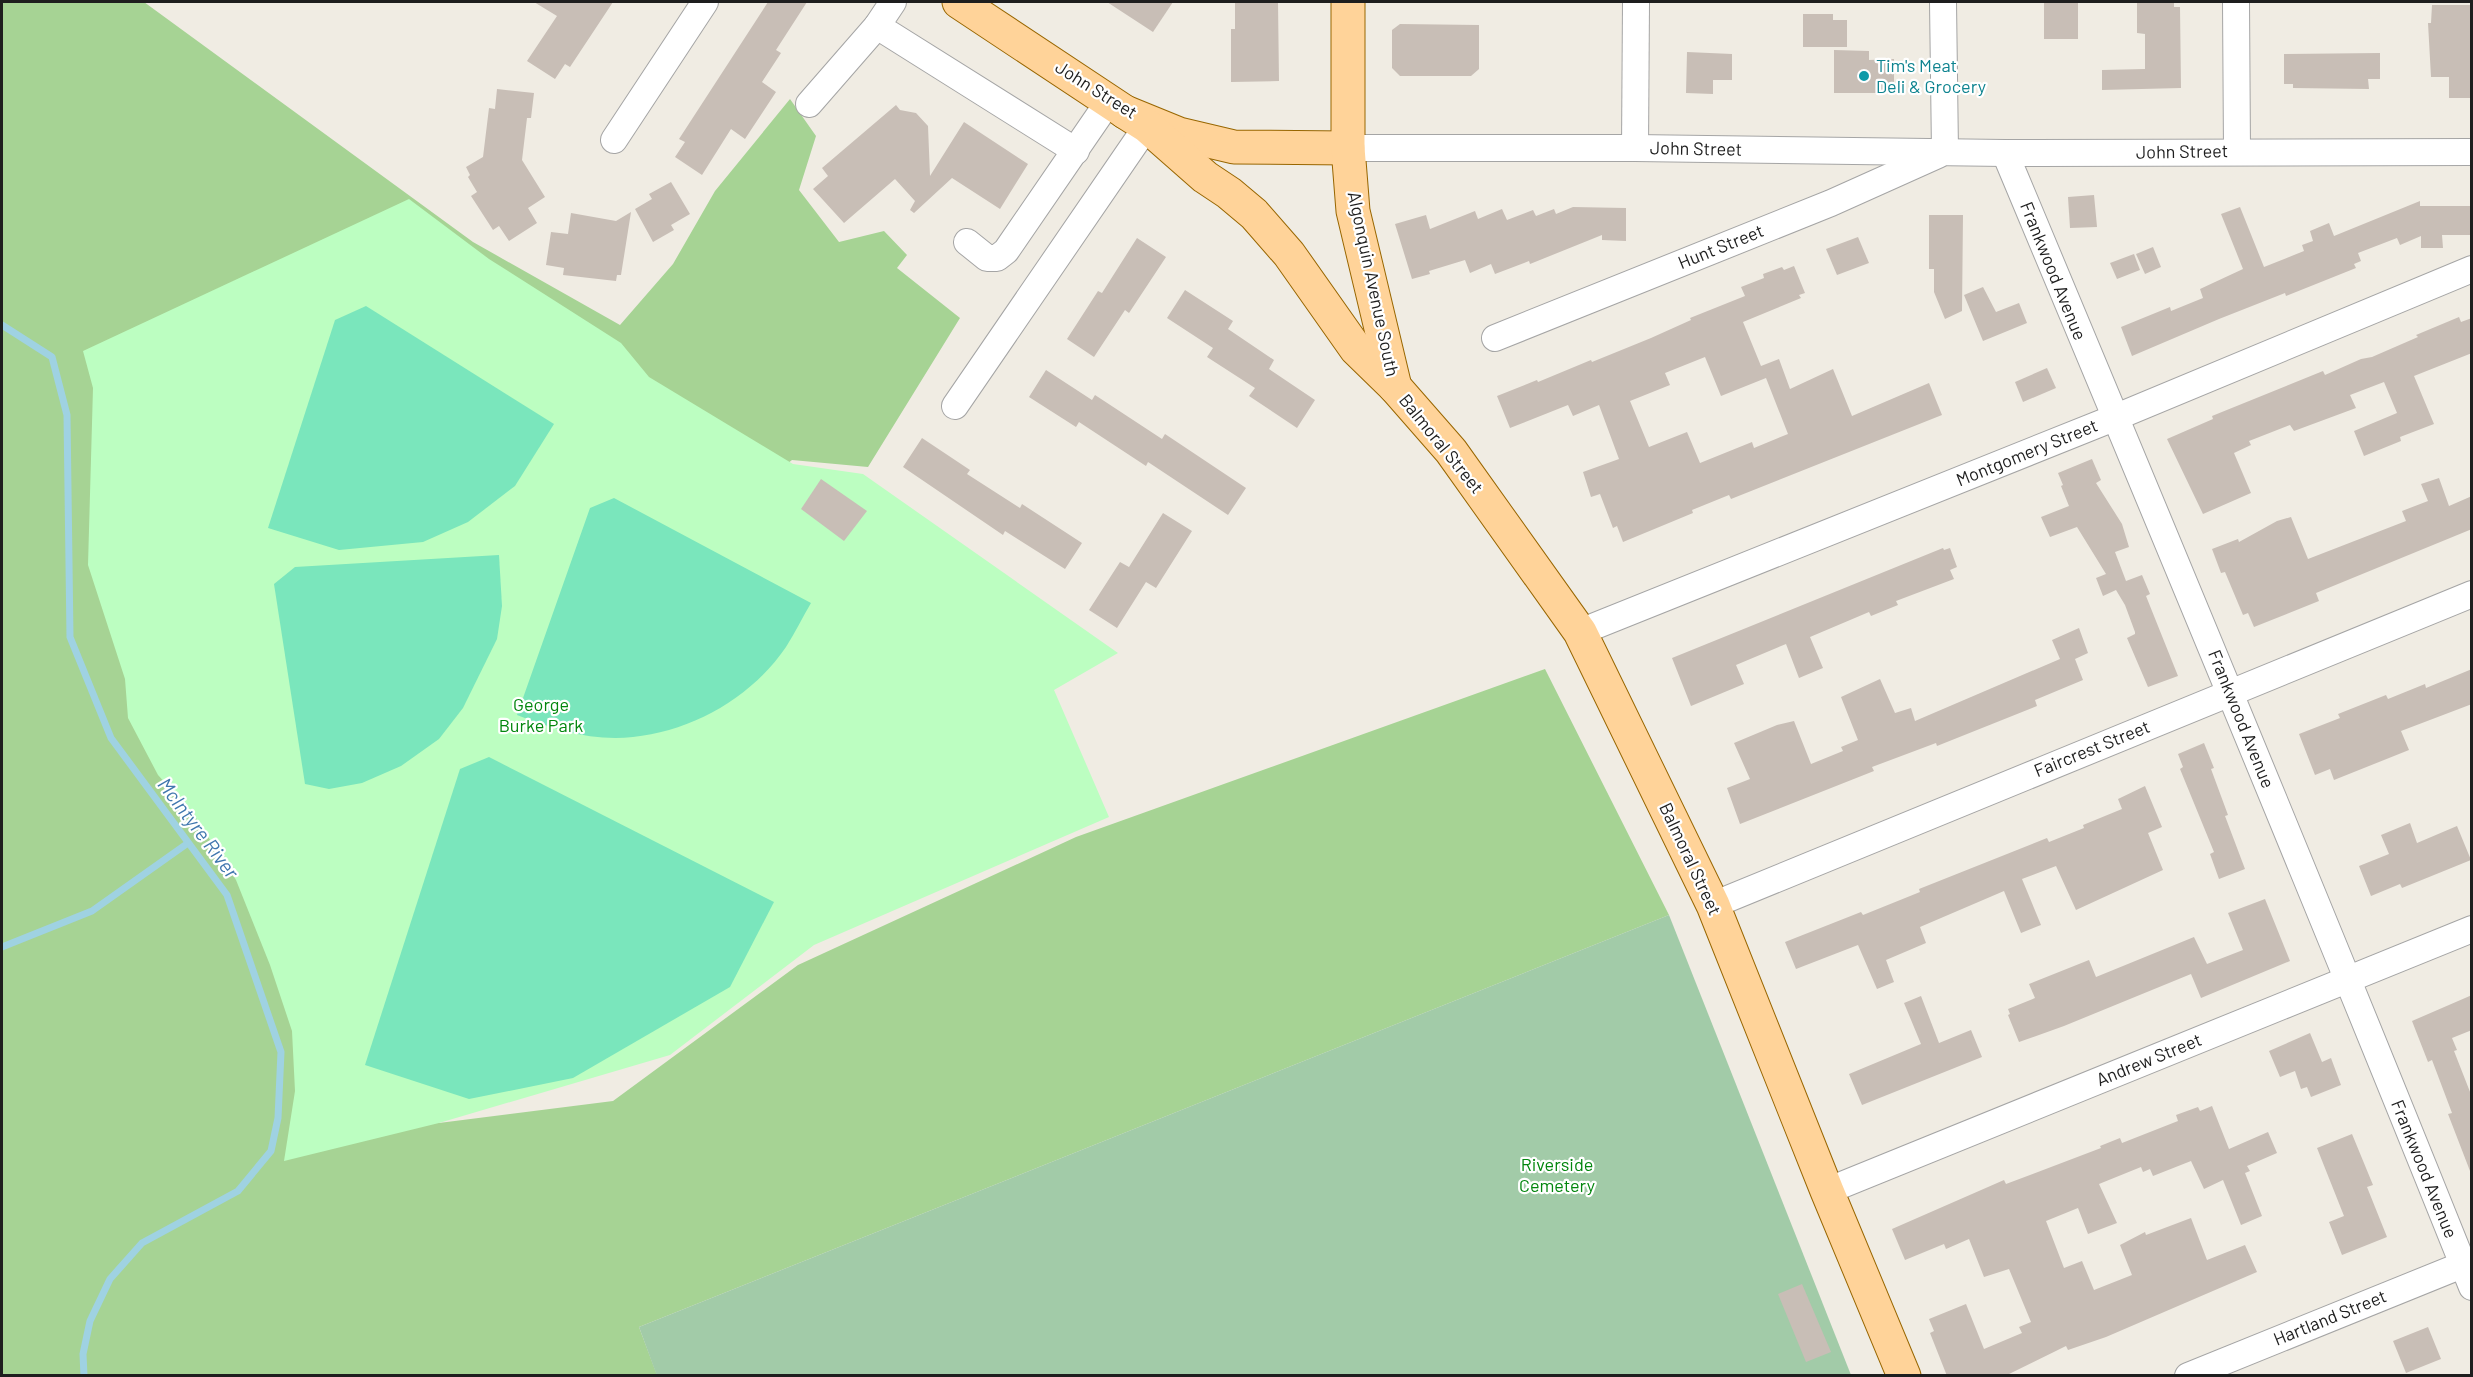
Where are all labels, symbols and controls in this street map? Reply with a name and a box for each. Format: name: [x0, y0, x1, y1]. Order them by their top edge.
place label: Tim's Meat Deli & Grocery: [1876, 54, 1986, 97]
street label: John Street: [1052, 55, 1142, 123]
marker: Tim's Meat Deli & Grocery: [1857, 69, 1871, 83]
street label: John Street: [1650, 136, 1742, 160]
street label: John Street: [2136, 139, 2228, 163]
street label: Algonquin Avenue South: [1344, 189, 1404, 378]
street label: Frankwood Avenue: [2016, 198, 2092, 343]
street label: Hunt Street: [1675, 219, 1767, 273]
street label: Balmoral Street: [1395, 389, 1489, 498]
street label: Montgomery Street: [1953, 414, 2101, 491]
street label: Frankwood Avenue: [2204, 646, 2280, 791]
park label: George Burke Park: [499, 693, 583, 736]
street label: Faircrest Street: [2030, 715, 2153, 781]
water label: McIntyre River: [153, 772, 245, 883]
street label: Balmoral Street: [1655, 799, 1727, 918]
street label: Andrew Street: [2093, 1028, 2205, 1090]
street label: Frankwood Avenue: [2387, 1096, 2463, 1241]
park label: Riverside Cemetery: [1519, 1153, 1595, 1196]
street label: Hartland Street: [2270, 1284, 2389, 1350]

